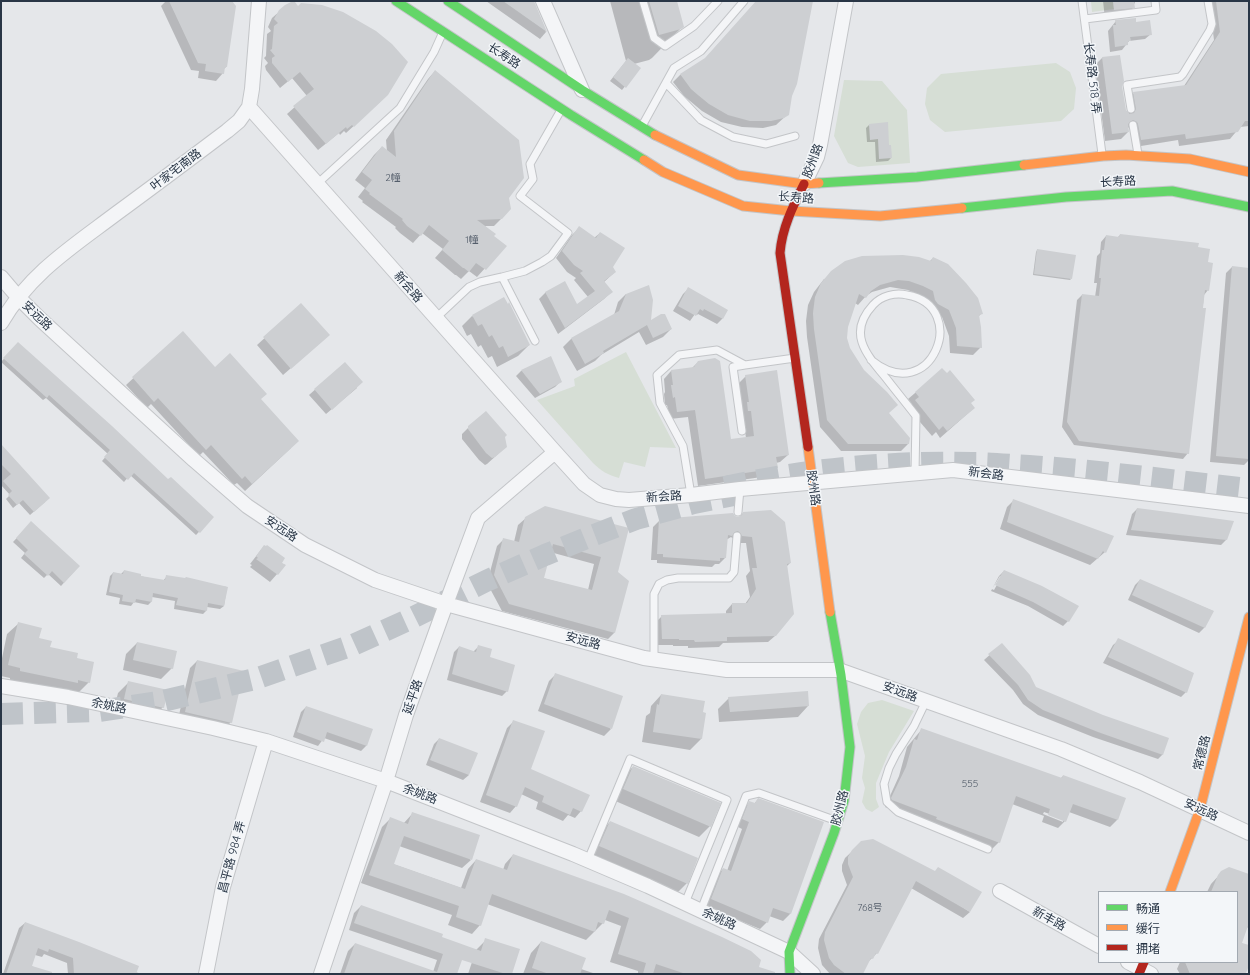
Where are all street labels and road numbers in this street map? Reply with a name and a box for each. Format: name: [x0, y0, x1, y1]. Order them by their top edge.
street label: 长寿路: [485, 40, 523, 72]
street label: 长寿路 518 弄: [1080, 41, 1104, 115]
street label: 胶州路: [800, 142, 826, 180]
street label: 叶家宅南路: [148, 146, 204, 194]
street label: 长寿路: [1100, 174, 1136, 190]
street label: 长寿路: [778, 190, 814, 206]
street label: 新会路: [391, 269, 425, 305]
street label: 安远路: [19, 298, 55, 334]
street label: 新会路: [967, 465, 1005, 483]
street label: 胶州路: [803, 469, 823, 507]
street label: 新会路: [646, 489, 682, 505]
street label: 安远路: [262, 513, 300, 545]
street label: 安远路: [564, 629, 602, 653]
street label: 延平路: [400, 678, 426, 716]
street label: 安远路: [881, 679, 919, 705]
street label: 余姚路: [90, 695, 128, 717]
street label: 常德路: [1191, 734, 1213, 772]
street label: 余姚路: [401, 781, 439, 807]
street label: 胶州路: [829, 789, 851, 827]
street label: 安远路: [1182, 796, 1220, 824]
street label: 昌平路 984 弄: [215, 819, 249, 895]
street label: 新丰路: [1030, 904, 1068, 934]
street label: 余姚路: [700, 905, 738, 933]

